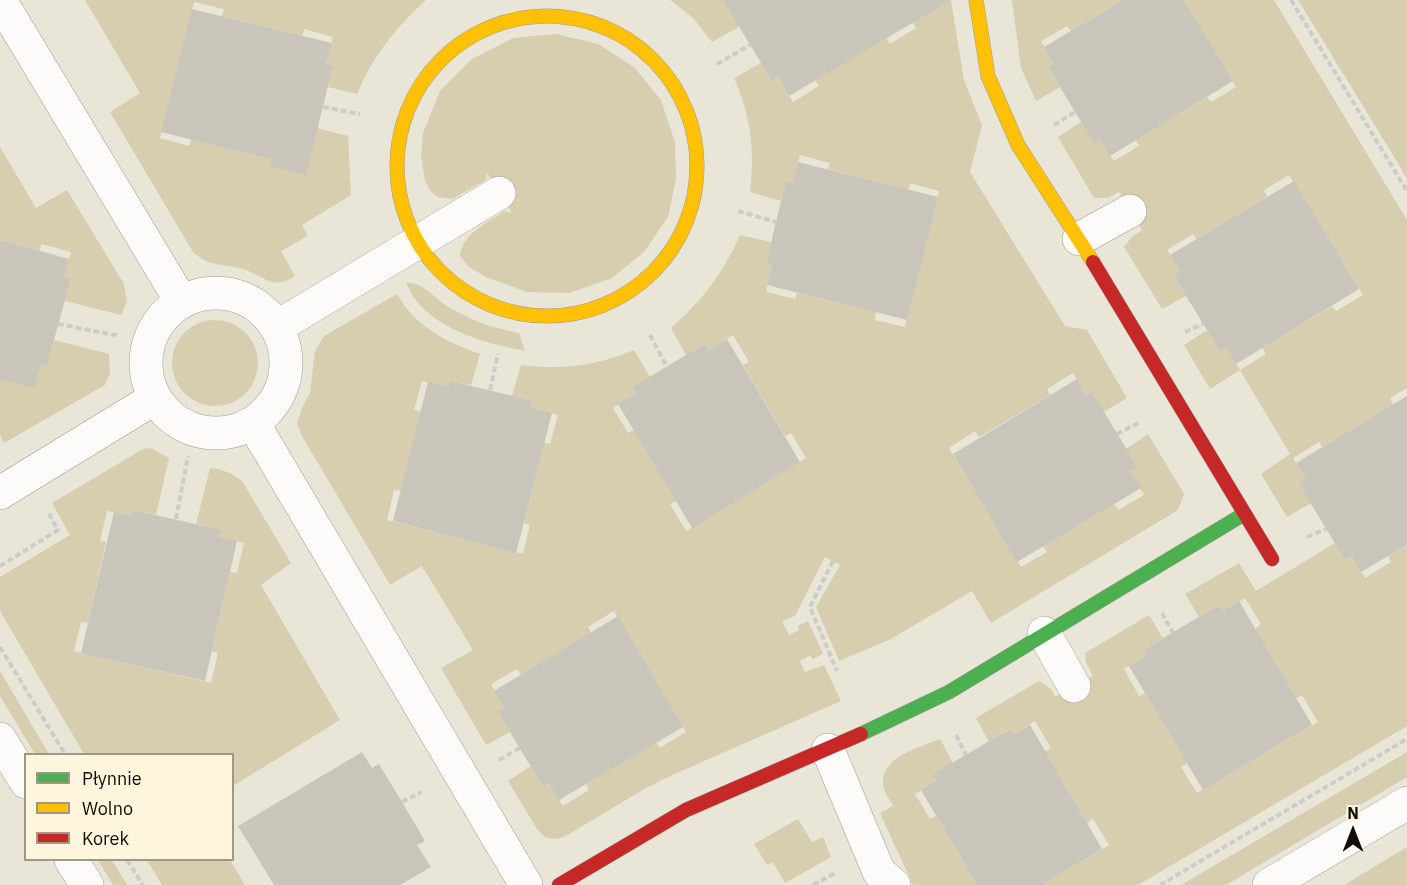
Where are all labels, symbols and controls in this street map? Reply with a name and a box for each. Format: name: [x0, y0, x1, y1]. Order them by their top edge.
legend: [24, 753, 234, 861]
text: Płynnie: [82, 767, 142, 790]
text: Wolno: [82, 797, 133, 820]
north arrow: [1323, 801, 1383, 861]
text: N: [1347, 803, 1359, 823]
text: Korek: [82, 827, 129, 850]

